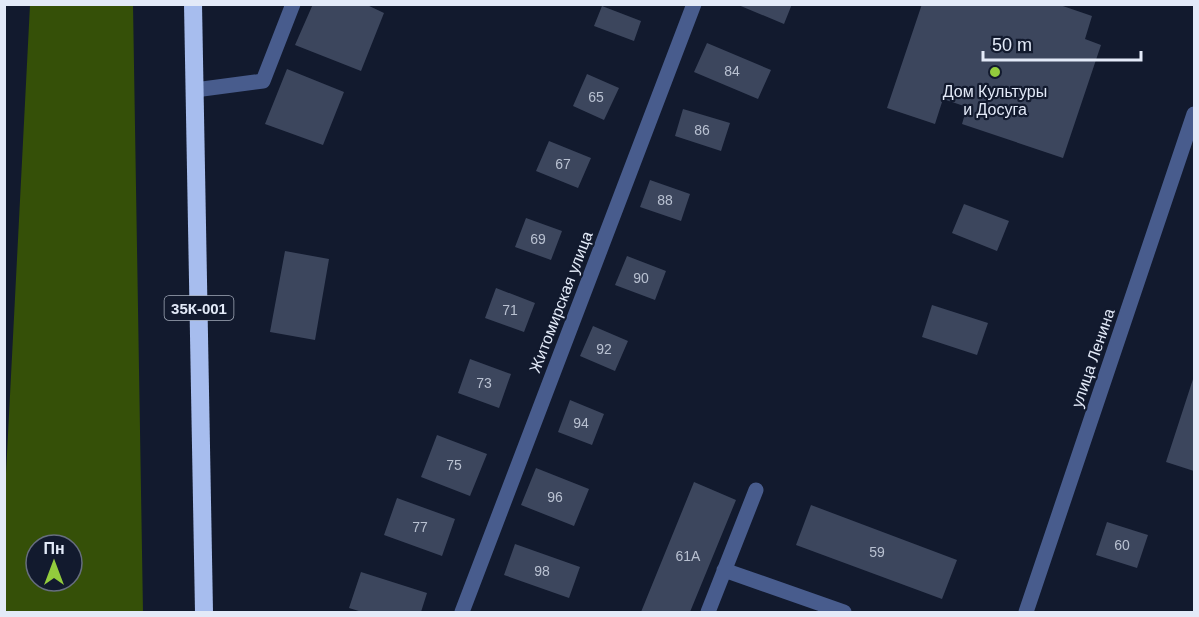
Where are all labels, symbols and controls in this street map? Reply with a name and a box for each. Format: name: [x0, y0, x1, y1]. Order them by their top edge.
scale bar: [983, 24, 1140, 62]
text: 50 m: [992, 35, 1032, 55]
house number: 84: [724, 63, 740, 79]
marker: Дом Культуры и Досуга: [988, 65, 1002, 79]
place label: Дом Культуры и Досуга: [943, 83, 1047, 118]
house number: 65: [588, 89, 604, 105]
house number: 86: [694, 122, 710, 138]
house number: 67: [555, 156, 571, 172]
house number: 88: [657, 192, 673, 208]
street label: Житомирская улица: [526, 229, 596, 375]
house number: 69: [530, 231, 546, 247]
house number: 90: [633, 270, 649, 286]
road number: 35К-001: [164, 296, 234, 320]
house number: 71: [502, 302, 518, 318]
street label: улица Ленина: [1068, 306, 1118, 410]
house number: 92: [596, 341, 612, 357]
house number: 73: [476, 375, 492, 391]
house number: 94: [573, 415, 589, 431]
house number: 75: [446, 457, 462, 473]
house number: 96: [547, 489, 563, 505]
house number: 77: [412, 519, 428, 535]
north arrow: [24, 533, 84, 593]
house number: 60: [1114, 537, 1130, 553]
text: Пн: [43, 540, 65, 557]
house number: 59: [869, 544, 885, 560]
house number: 61А: [676, 548, 701, 564]
house number: 98: [534, 563, 550, 579]

